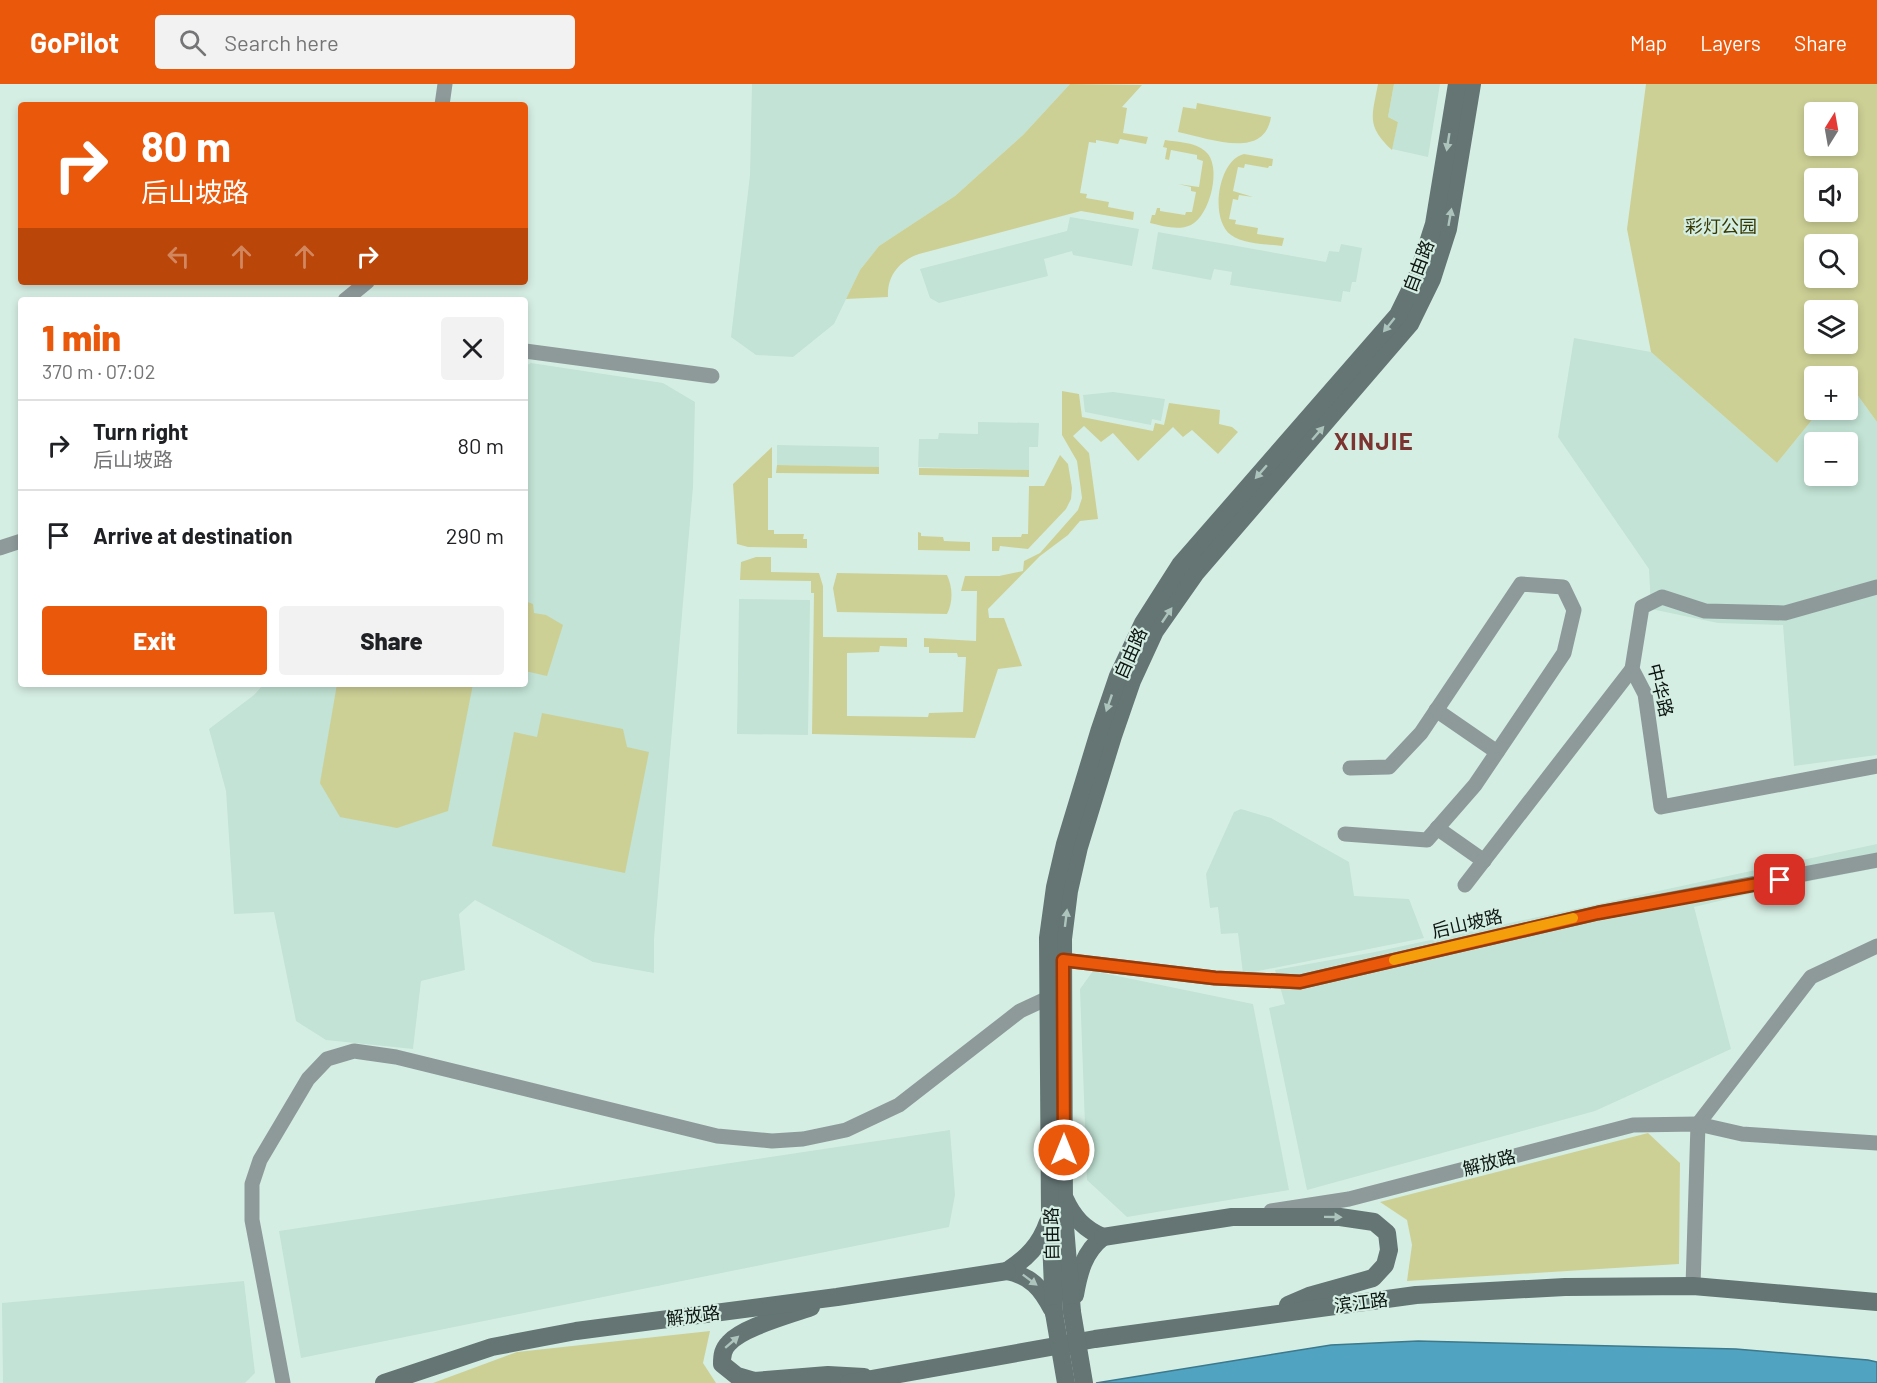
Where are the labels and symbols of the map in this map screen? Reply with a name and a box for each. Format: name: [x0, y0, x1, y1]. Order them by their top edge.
north arrow: [1804, 102, 1858, 156]
one-way arrow: [1443, 132, 1452, 151]
one-way arrow: [1446, 207, 1455, 226]
park label: 彩灯公园: [1685, 215, 1757, 237]
street label: 自由路: [1398, 237, 1438, 295]
one-way arrow: [1383, 317, 1396, 332]
one-way arrow: [1311, 426, 1324, 441]
district label: XINJIE: [1334, 426, 1414, 455]
one-way arrow: [1255, 464, 1268, 479]
one-way arrow: [1161, 607, 1172, 623]
street label: 自由路: [1109, 624, 1151, 682]
street label: 中华路: [1644, 661, 1678, 719]
one-way arrow: [1104, 694, 1114, 712]
pin: [1754, 854, 1805, 905]
street label: 后山坡路: [1429, 904, 1505, 942]
one-way arrow: [1061, 908, 1070, 927]
position arrow: [1032, 1118, 1096, 1182]
street label: 解放路: [1460, 1144, 1518, 1180]
street label: 自由路: [1040, 1207, 1062, 1261]
one-way arrow: [1323, 1212, 1342, 1222]
one-way arrow: [1022, 1274, 1038, 1287]
street label: 滨江路: [1333, 1288, 1389, 1316]
street label: 解放路: [665, 1301, 721, 1329]
one-way arrow: [724, 1336, 739, 1349]

